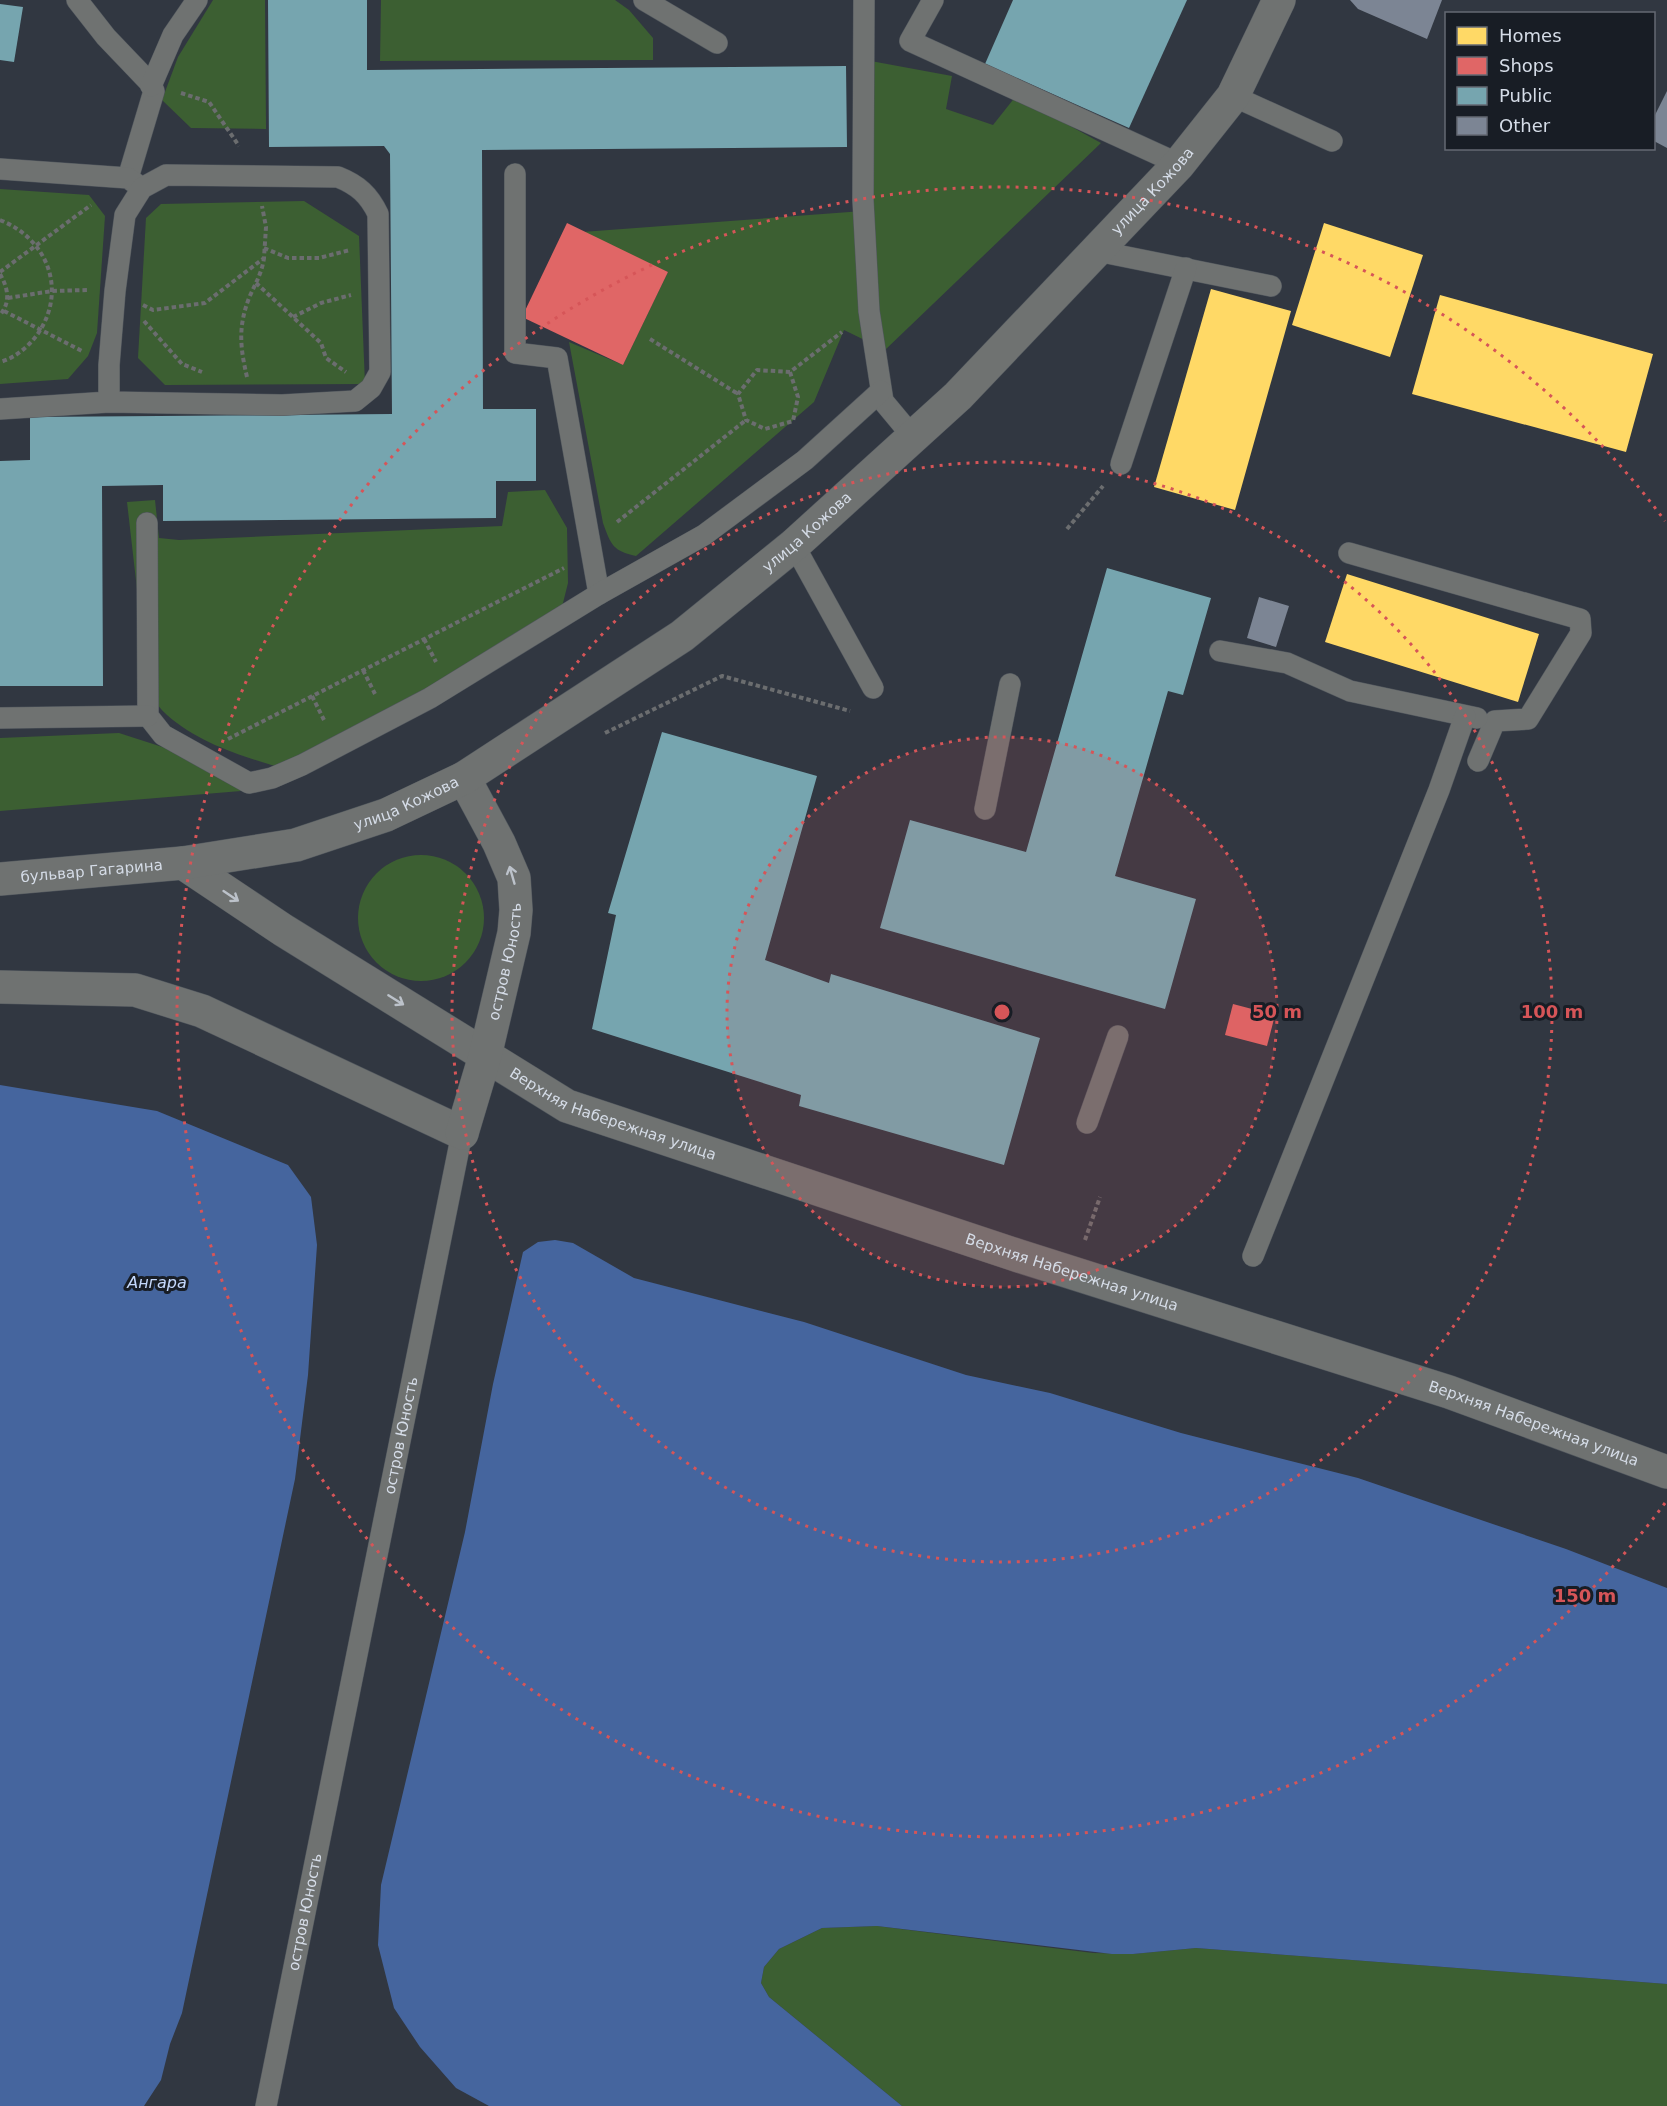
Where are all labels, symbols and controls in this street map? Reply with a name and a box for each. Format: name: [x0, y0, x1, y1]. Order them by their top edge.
legend: [1445, 12, 1655, 150]
text: Homes: [1499, 25, 1562, 46]
text: Shops: [1499, 55, 1554, 76]
text: Public: [1499, 85, 1552, 106]
text: Other: [1499, 115, 1551, 136]
street label: улица Кожова: [1107, 144, 1198, 238]
street label: улица Кожова: [759, 488, 855, 576]
street label: улица Кожова: [351, 773, 462, 834]
street label: бульвар Гагарина: [20, 856, 164, 886]
one-way arrow: [506, 866, 517, 885]
one-way arrow: [222, 890, 239, 902]
street label: остров Юность: [485, 902, 525, 1022]
one-way arrow: [387, 995, 404, 1007]
text: 50 m: [1252, 1001, 1302, 1022]
text: 100 m: [1521, 1001, 1583, 1022]
centre of rings: [992, 1002, 1012, 1022]
street label: Верхняя Набережная улица: [506, 1064, 719, 1164]
street label: Верхняя Набережная улица: [963, 1230, 1180, 1315]
water label: Ангара: [126, 1273, 187, 1292]
street label: остров Юность: [380, 1375, 422, 1496]
street label: Верхняя Набережная улица: [1426, 1377, 1641, 1470]
text: 150 m: [1554, 1585, 1616, 1606]
street label: остров Юность: [284, 1852, 326, 1972]

